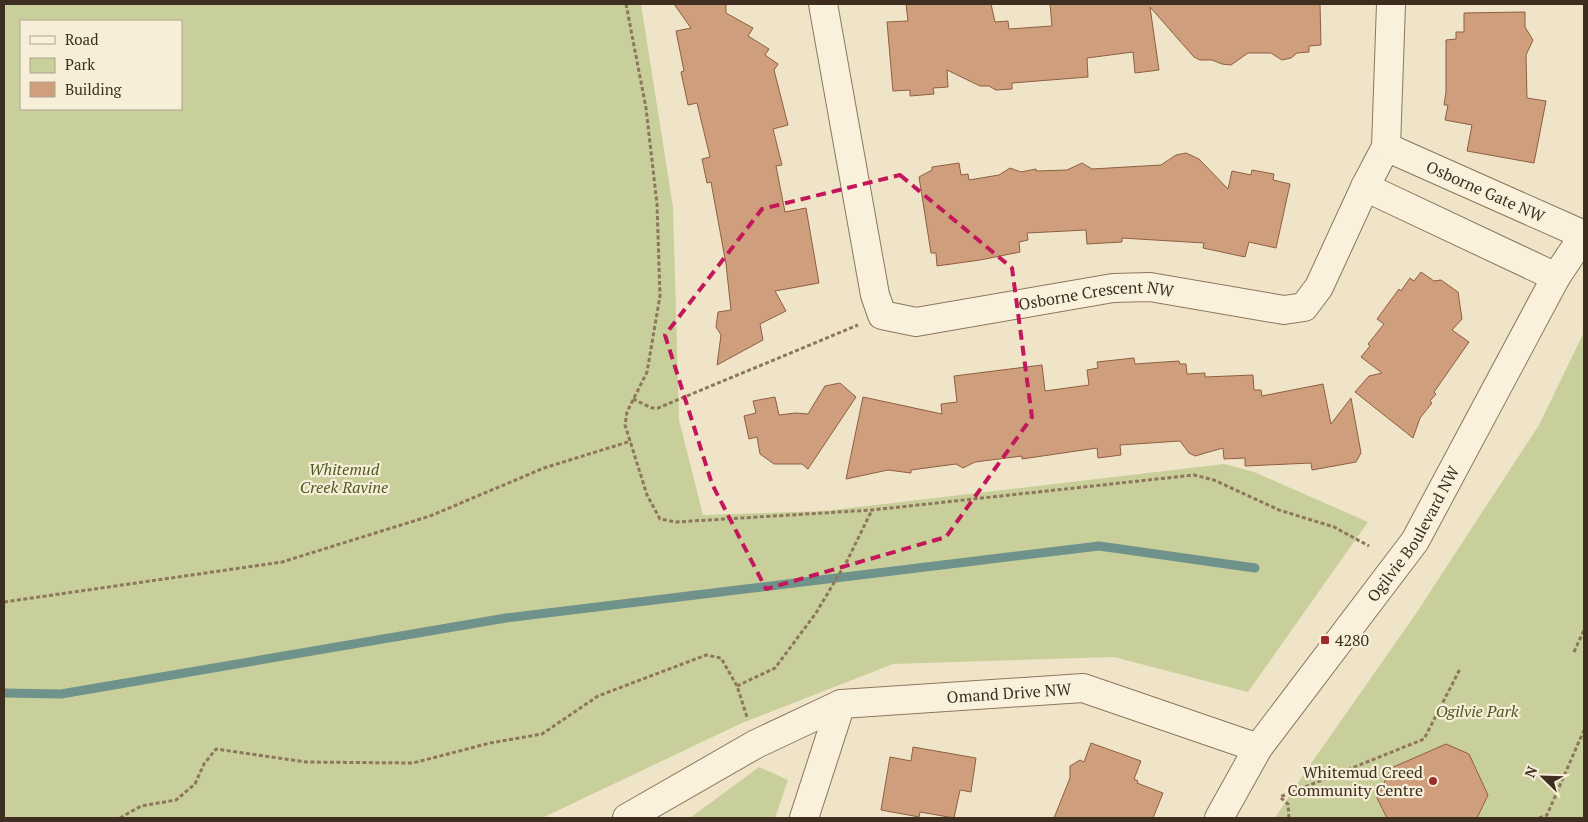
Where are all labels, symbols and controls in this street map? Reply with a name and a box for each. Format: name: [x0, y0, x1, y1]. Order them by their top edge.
legend: [20, 20, 182, 110]
text: Road: [65, 29, 98, 49]
text: Park: [65, 54, 95, 74]
text: Building: [65, 79, 123, 99]
street label: Osborne Gate NW: [1423, 155, 1548, 227]
street label: Osborne Crescent NW: [1017, 276, 1175, 315]
park label: Whitemud Creek Ravine: [300, 458, 388, 498]
street label: Ogilvie Boulevard NW: [1362, 462, 1464, 606]
place label: 4280: [1335, 629, 1369, 651]
marker: 4280: [1319, 634, 1331, 646]
street label: Omand Drive NW: [946, 678, 1072, 708]
park label: Ogilvie Park: [1436, 700, 1519, 722]
north arrow: [1518, 752, 1568, 802]
place label: Whitemud Creed Community Centre: [1288, 761, 1423, 801]
text: N: [1520, 763, 1542, 780]
marker: Whitemud Creed Community Centre: [1427, 775, 1439, 787]

